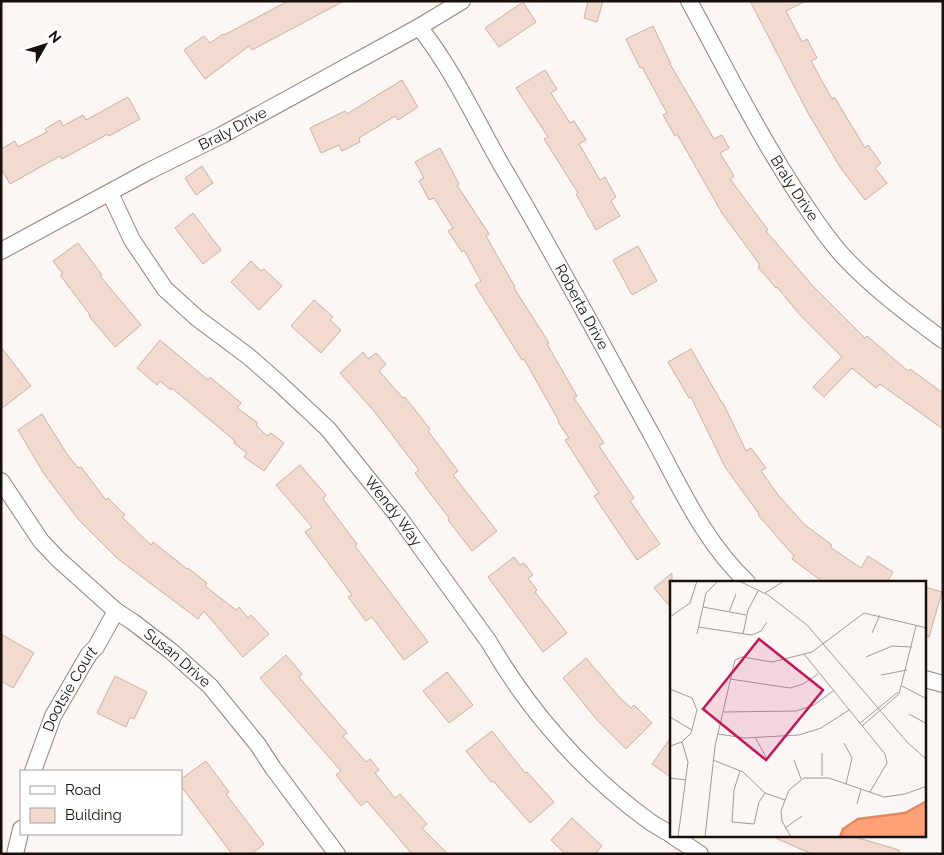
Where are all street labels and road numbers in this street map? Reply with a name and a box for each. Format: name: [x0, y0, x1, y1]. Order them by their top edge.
street label: Braly Drive: [196, 103, 270, 154]
street label: Braly Drive: [767, 152, 822, 225]
street label: Roberta Drive: [551, 261, 612, 353]
street label: Wendy Way: [361, 473, 426, 550]
street label: Susan Drive: [140, 625, 214, 691]
street label: Dootsie Court: [39, 642, 101, 734]

